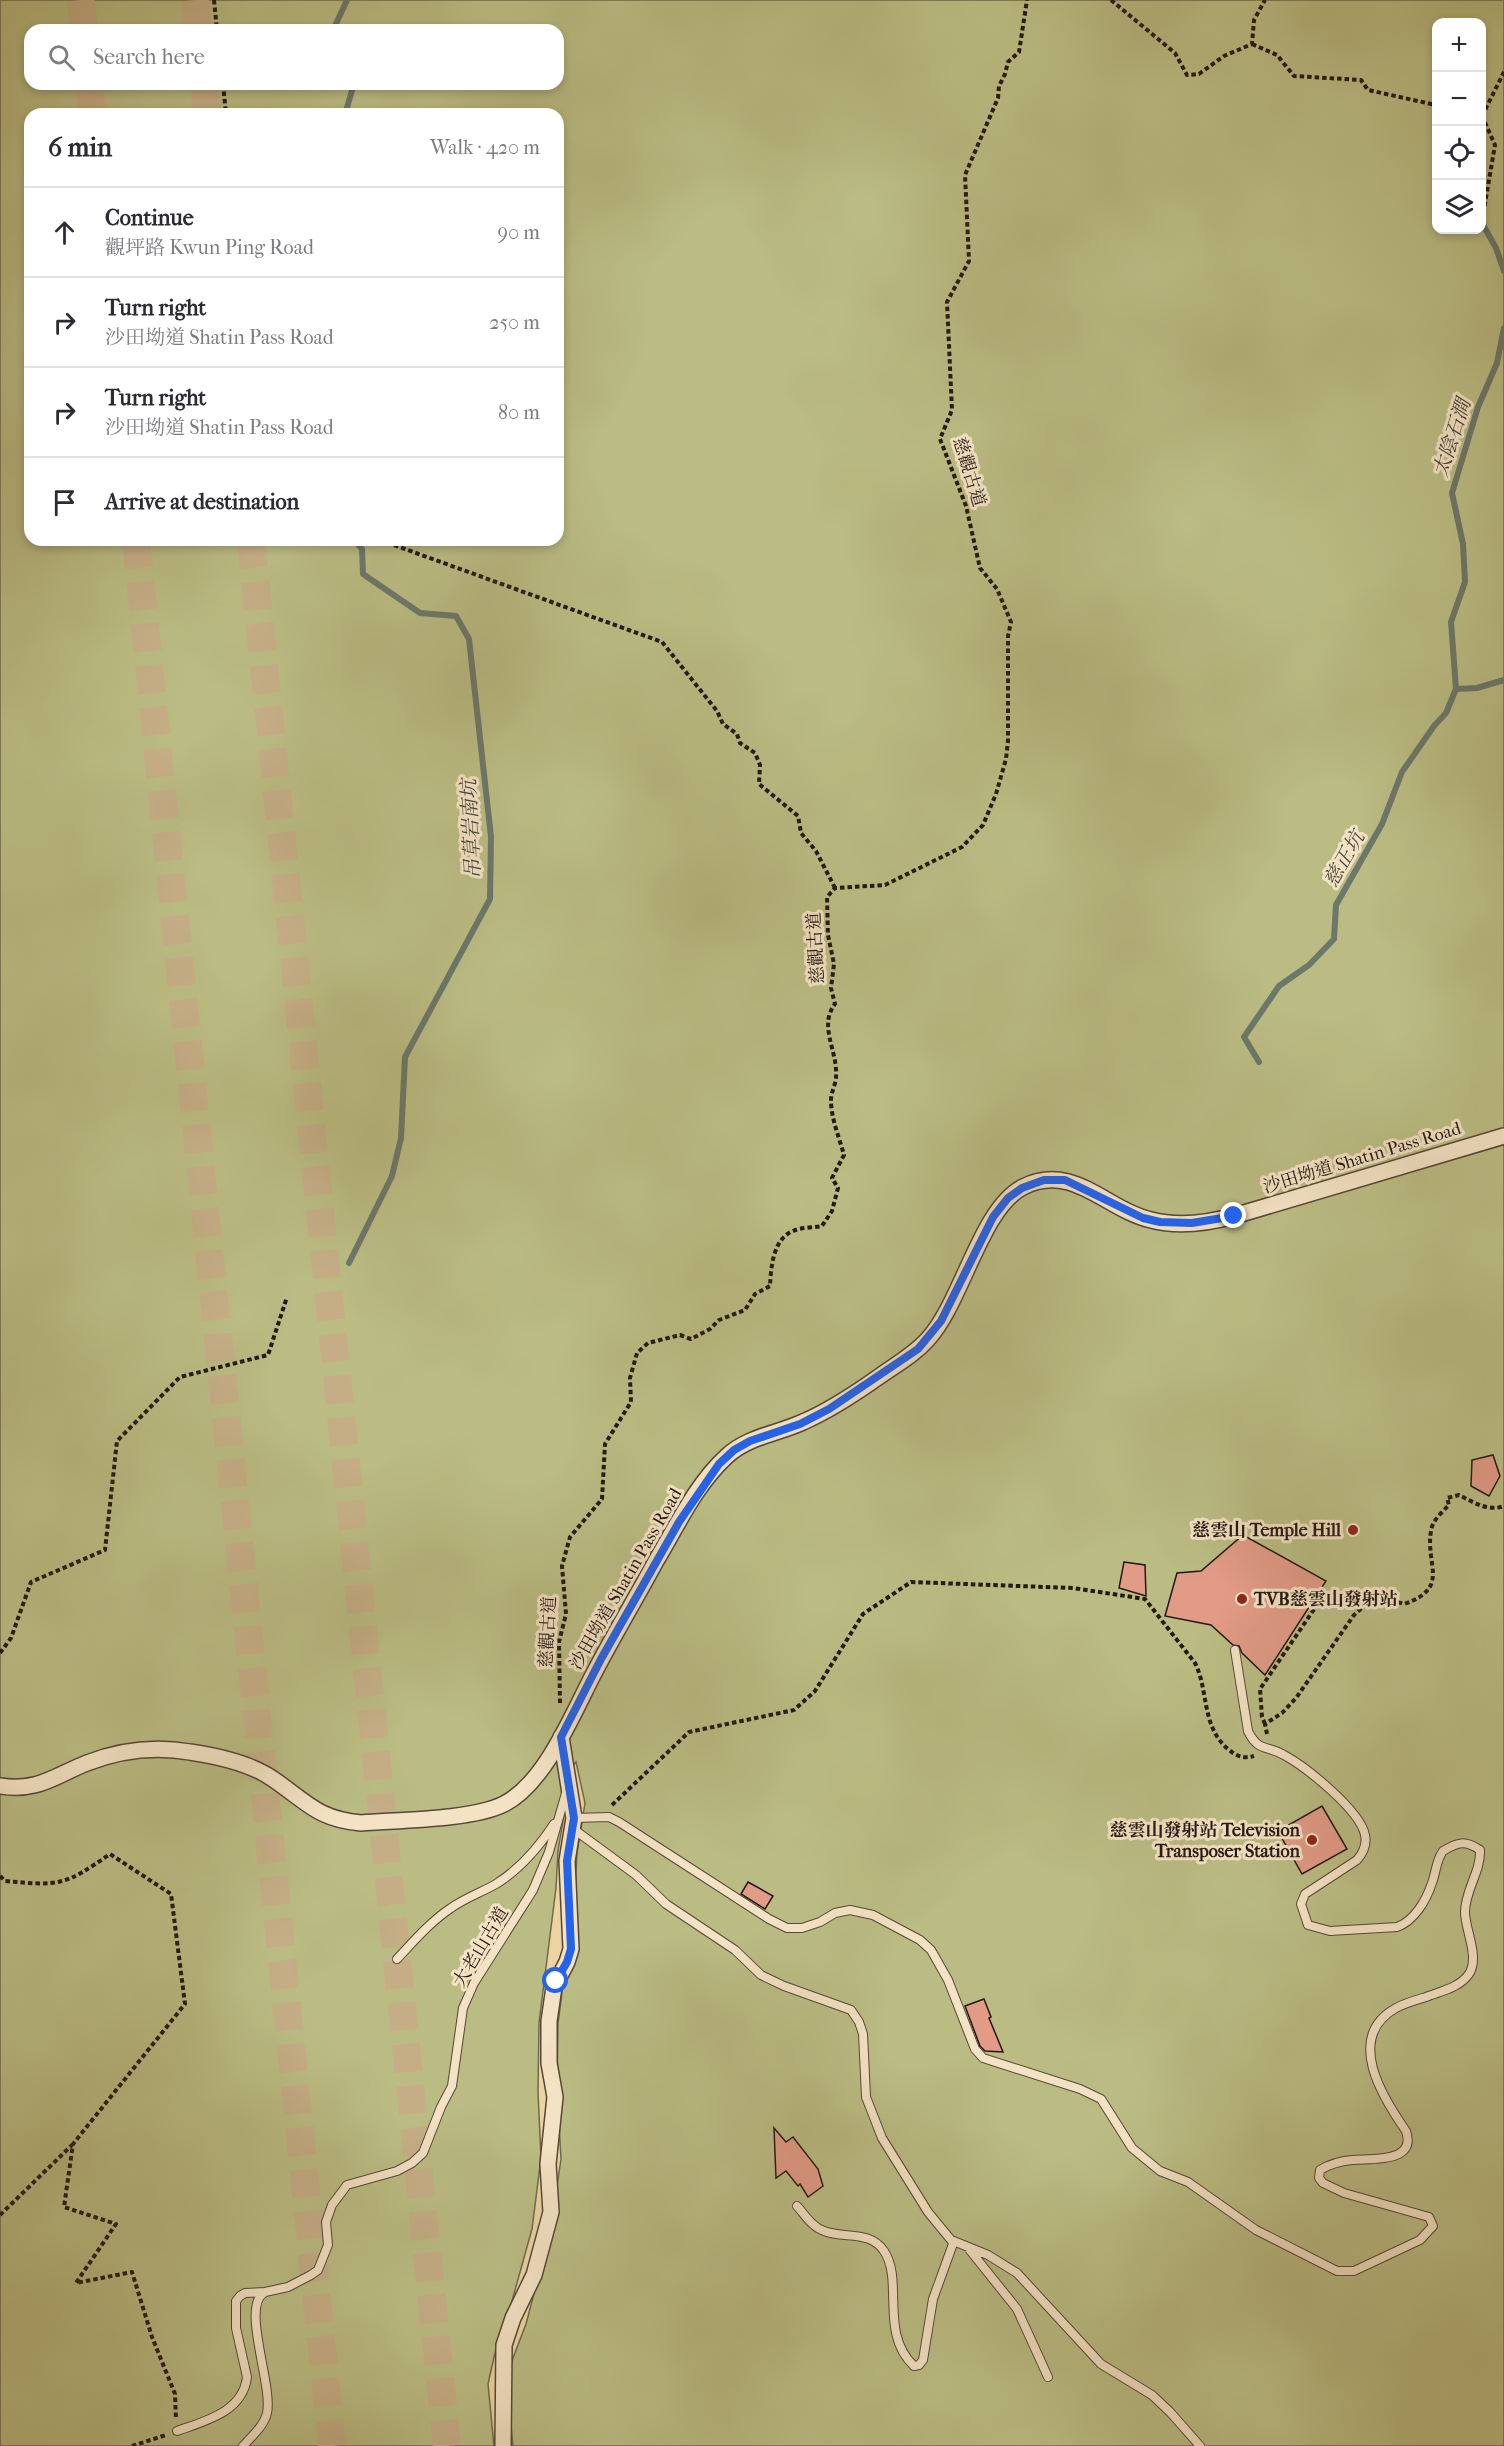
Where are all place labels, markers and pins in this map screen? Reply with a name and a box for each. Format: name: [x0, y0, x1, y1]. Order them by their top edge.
place label: 慈雲山 Temple Hill: [1192, 1520, 1342, 1541]
marker: 慈雲山 Temple Hill: [1346, 1523, 1360, 1537]
place label: TVB慈雲山發射站: [1253, 1589, 1398, 1610]
marker: TVB慈雲山發射站: [1235, 1592, 1249, 1606]
place label: 慈雲山發射站 Television Transposer Station: [1109, 1820, 1301, 1862]
marker: 慈雲山發射站 Television Transposer Station: [1305, 1833, 1319, 1847]

